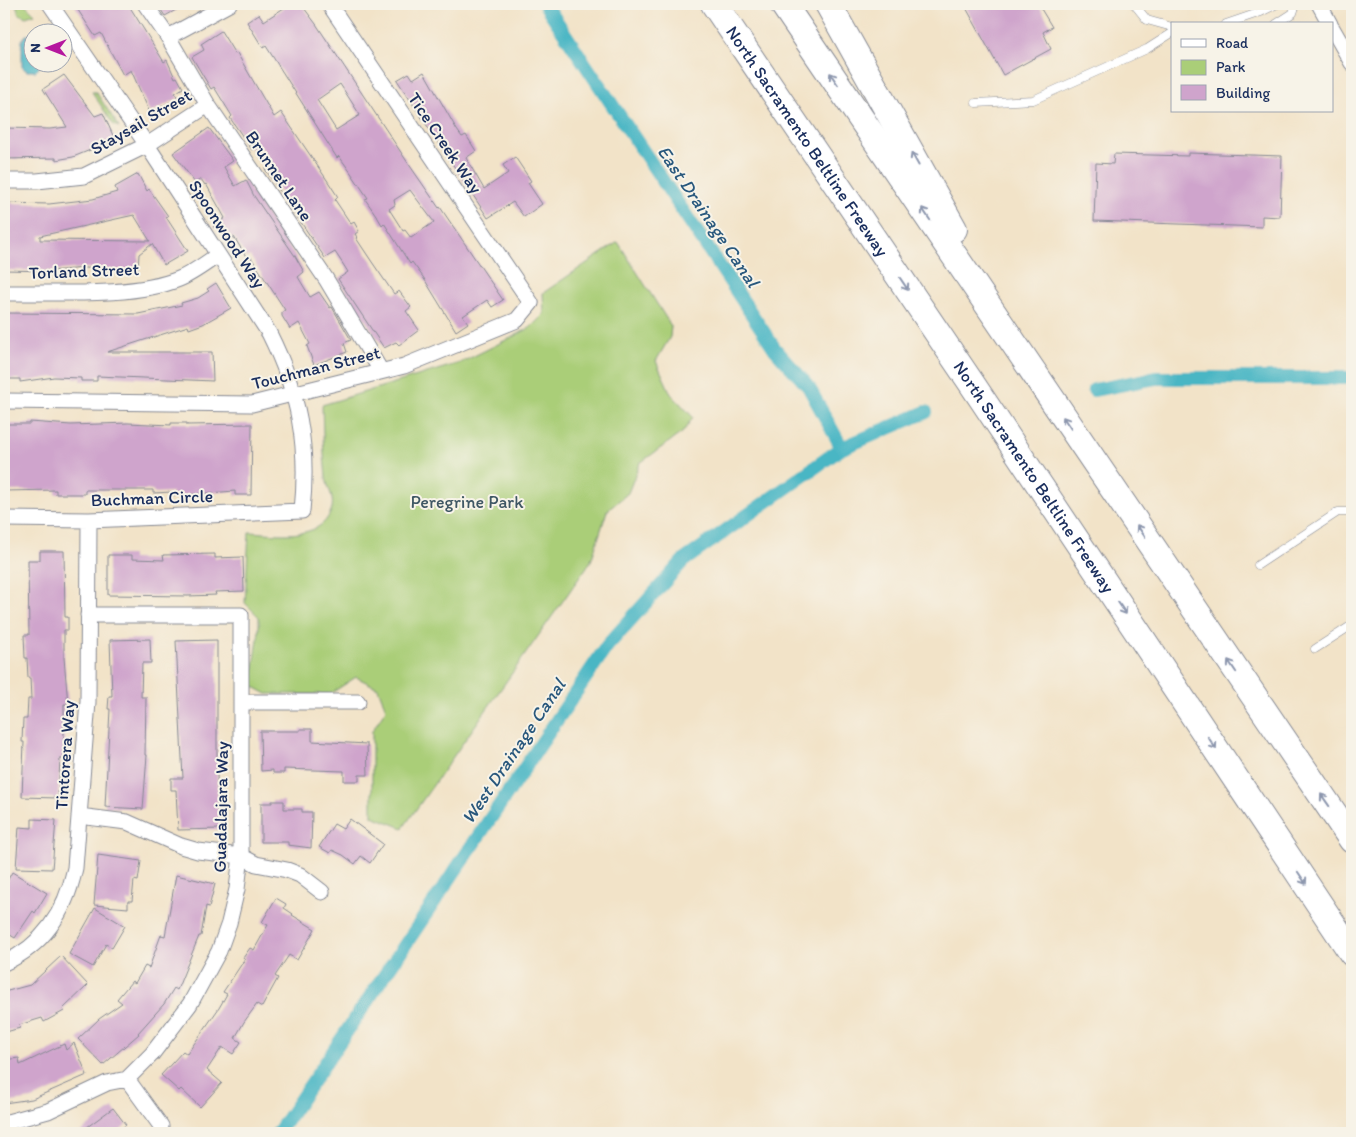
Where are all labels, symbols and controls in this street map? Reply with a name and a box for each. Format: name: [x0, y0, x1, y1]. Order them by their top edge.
north arrow: [22, 22, 72, 72]
street label: North Sacramento Beltline Freeway: [721, 22, 894, 261]
legend: [1171, 22, 1334, 112]
text: Road: [1216, 34, 1249, 52]
text: N: [27, 43, 44, 53]
text: Park: [1216, 58, 1246, 76]
one-way arrow: [829, 72, 839, 86]
street label: Staysail Street: [86, 84, 196, 160]
text: Building: [1216, 84, 1270, 102]
street label: Tice Creek Way: [403, 88, 487, 198]
street label: Brunnet Lane: [241, 127, 317, 225]
water label: East Drainage Canal: [653, 141, 766, 293]
one-way arrow: [910, 151, 920, 166]
street label: Spoonwood Way: [184, 176, 271, 293]
one-way arrow: [920, 207, 930, 221]
street label: Torland Street: [28, 258, 140, 284]
one-way arrow: [899, 277, 909, 291]
street label: Touchman Street: [249, 341, 383, 395]
street label: North Sacramento Beltline Freeway: [949, 357, 1120, 597]
one-way arrow: [1062, 416, 1072, 430]
street label: Buchman Circle: [90, 485, 214, 511]
park label: Peregrine Park: [411, 491, 524, 513]
one-way arrow: [1136, 525, 1146, 539]
one-way arrow: [1117, 600, 1127, 614]
one-way arrow: [1227, 659, 1237, 673]
water label: West Drainage Canal: [456, 673, 571, 828]
street label: Tintorera Way: [50, 699, 80, 811]
one-way arrow: [1207, 736, 1217, 750]
street label: Guadalajara Way: [209, 741, 233, 873]
one-way arrow: [1320, 793, 1330, 807]
one-way arrow: [1297, 871, 1307, 885]

